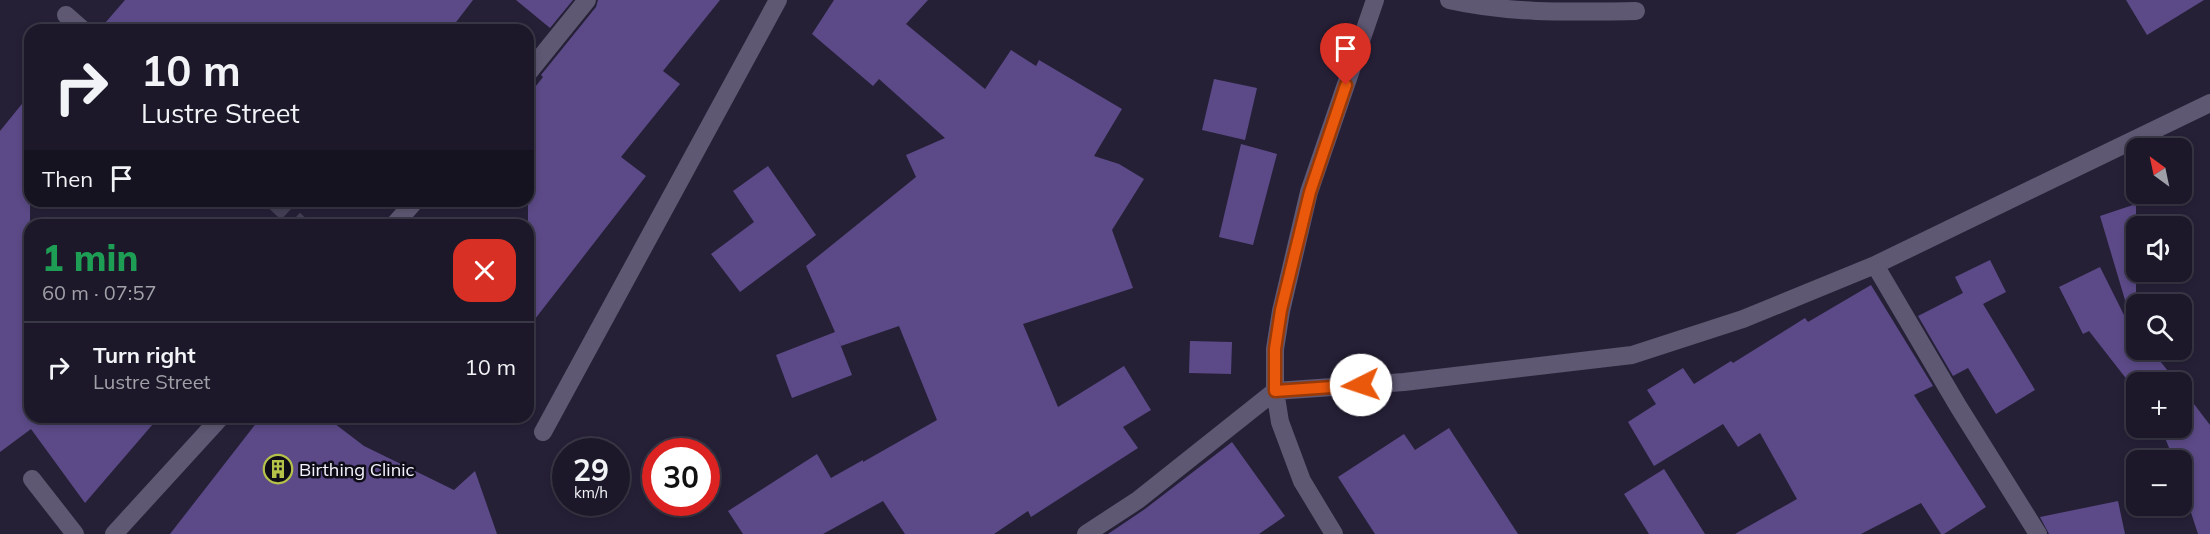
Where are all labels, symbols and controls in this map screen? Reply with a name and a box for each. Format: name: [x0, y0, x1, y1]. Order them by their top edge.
pin: [1320, 23, 1371, 85]
icon: arrive: [1329, 32, 1362, 65]
text: 10 m: [141, 44, 241, 97]
icon: right: [42, 48, 120, 126]
text: Lustre Street: [141, 96, 300, 130]
north arrow: [2126, 138, 2192, 204]
map controls: [2126, 138, 2192, 516]
icon: arrive: [105, 162, 138, 195]
text: Then: [42, 165, 93, 193]
button: sound: [2126, 216, 2192, 282]
text: 1 min: [42, 235, 138, 280]
button: close: [453, 239, 516, 302]
text: 60 m · 07:57: [42, 280, 156, 305]
button: search: [2126, 294, 2192, 360]
text: Turn right: [93, 341, 196, 369]
icon: right: [42, 351, 75, 384]
text: 10 m: [465, 353, 516, 381]
position arrow: [1329, 353, 1393, 417]
text: Lustre Street: [93, 369, 211, 394]
button: +: [2126, 372, 2192, 438]
speed limit sign: 30: [642, 438, 720, 516]
button: −: [2126, 450, 2192, 516]
text: 29: [573, 451, 609, 489]
building icon: Birthing Clinic: [262, 453, 294, 485]
place label: Birthing Clinic: [299, 458, 414, 481]
text: km/h: [574, 483, 608, 502]

